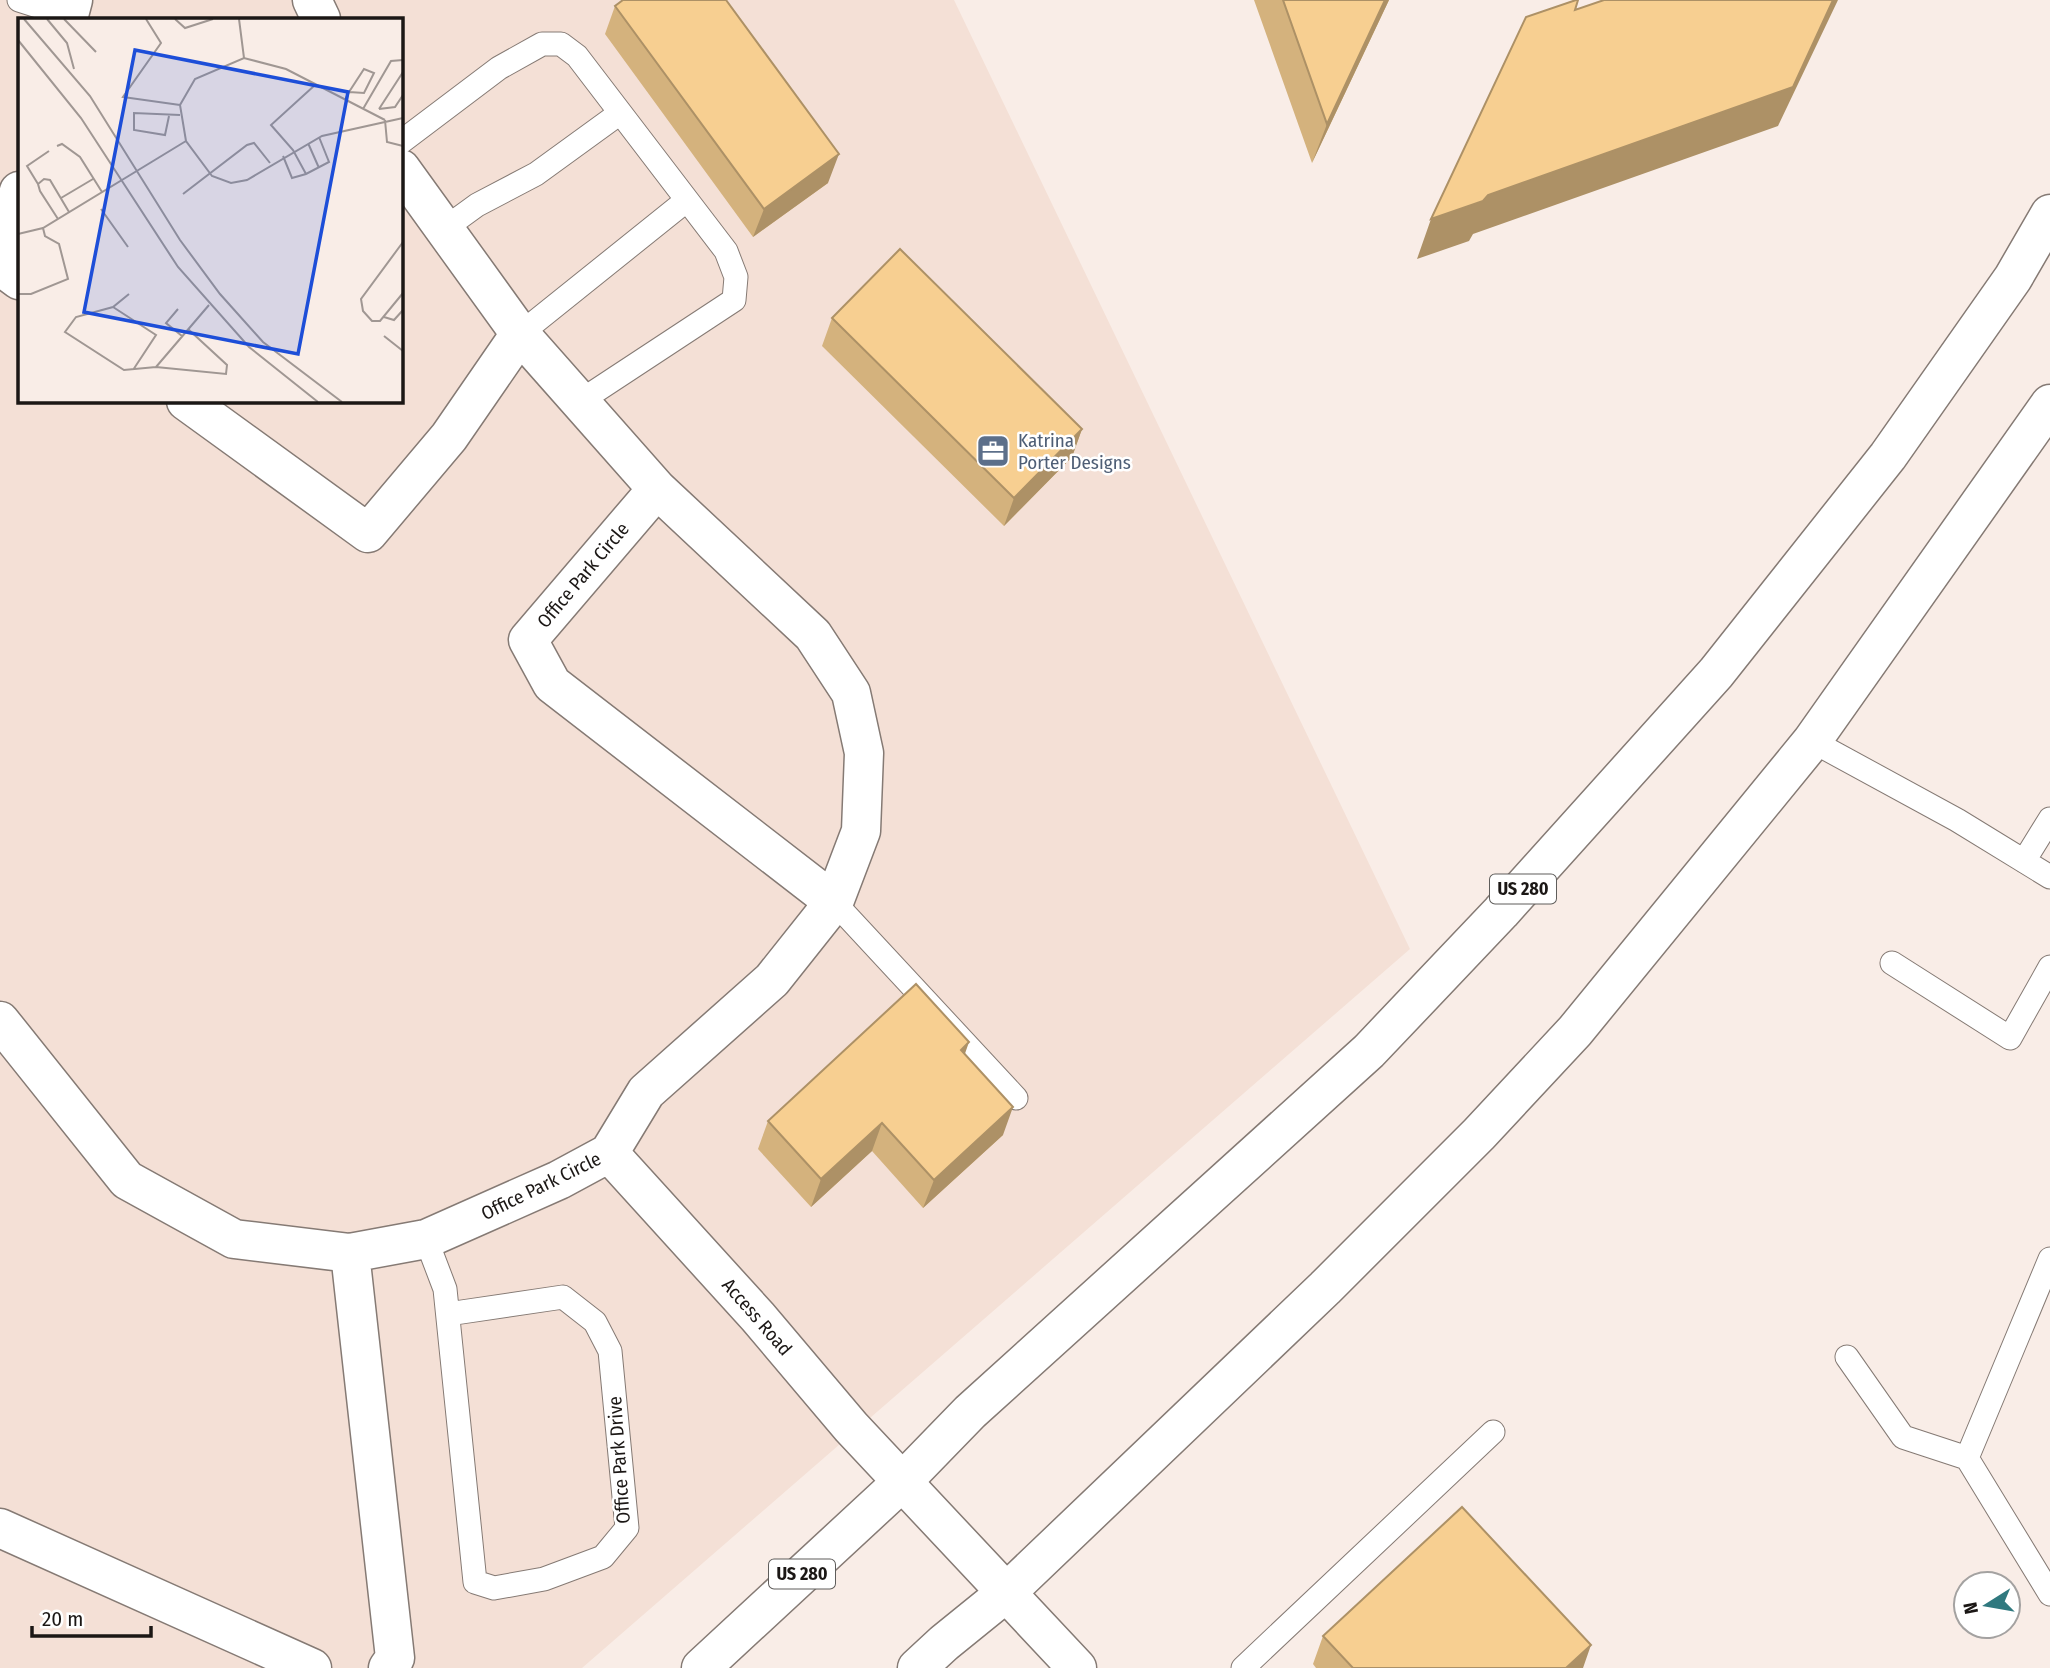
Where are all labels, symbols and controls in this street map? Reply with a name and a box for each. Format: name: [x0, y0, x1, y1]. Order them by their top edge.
inset map: [18, 18, 402, 402]
place label: Katrina Porter Designs: [1018, 429, 1131, 474]
office icon: Katrina Porter Designs: [974, 432, 1012, 470]
street label: Office Park Circle: [532, 518, 634, 632]
road number: US 280: [1490, 874, 1556, 904]
street label: Office Park Circle: [477, 1147, 605, 1225]
street label: Access Road: [717, 1274, 797, 1360]
street label: Office Park Drive: [603, 1395, 635, 1525]
road number: US 280: [769, 1560, 835, 1588]
north arrow: [1952, 1570, 2022, 1640]
scale bar: [32, 1594, 150, 1638]
text: N: [1958, 1600, 1983, 1616]
text: 20 m: [42, 1606, 83, 1632]

